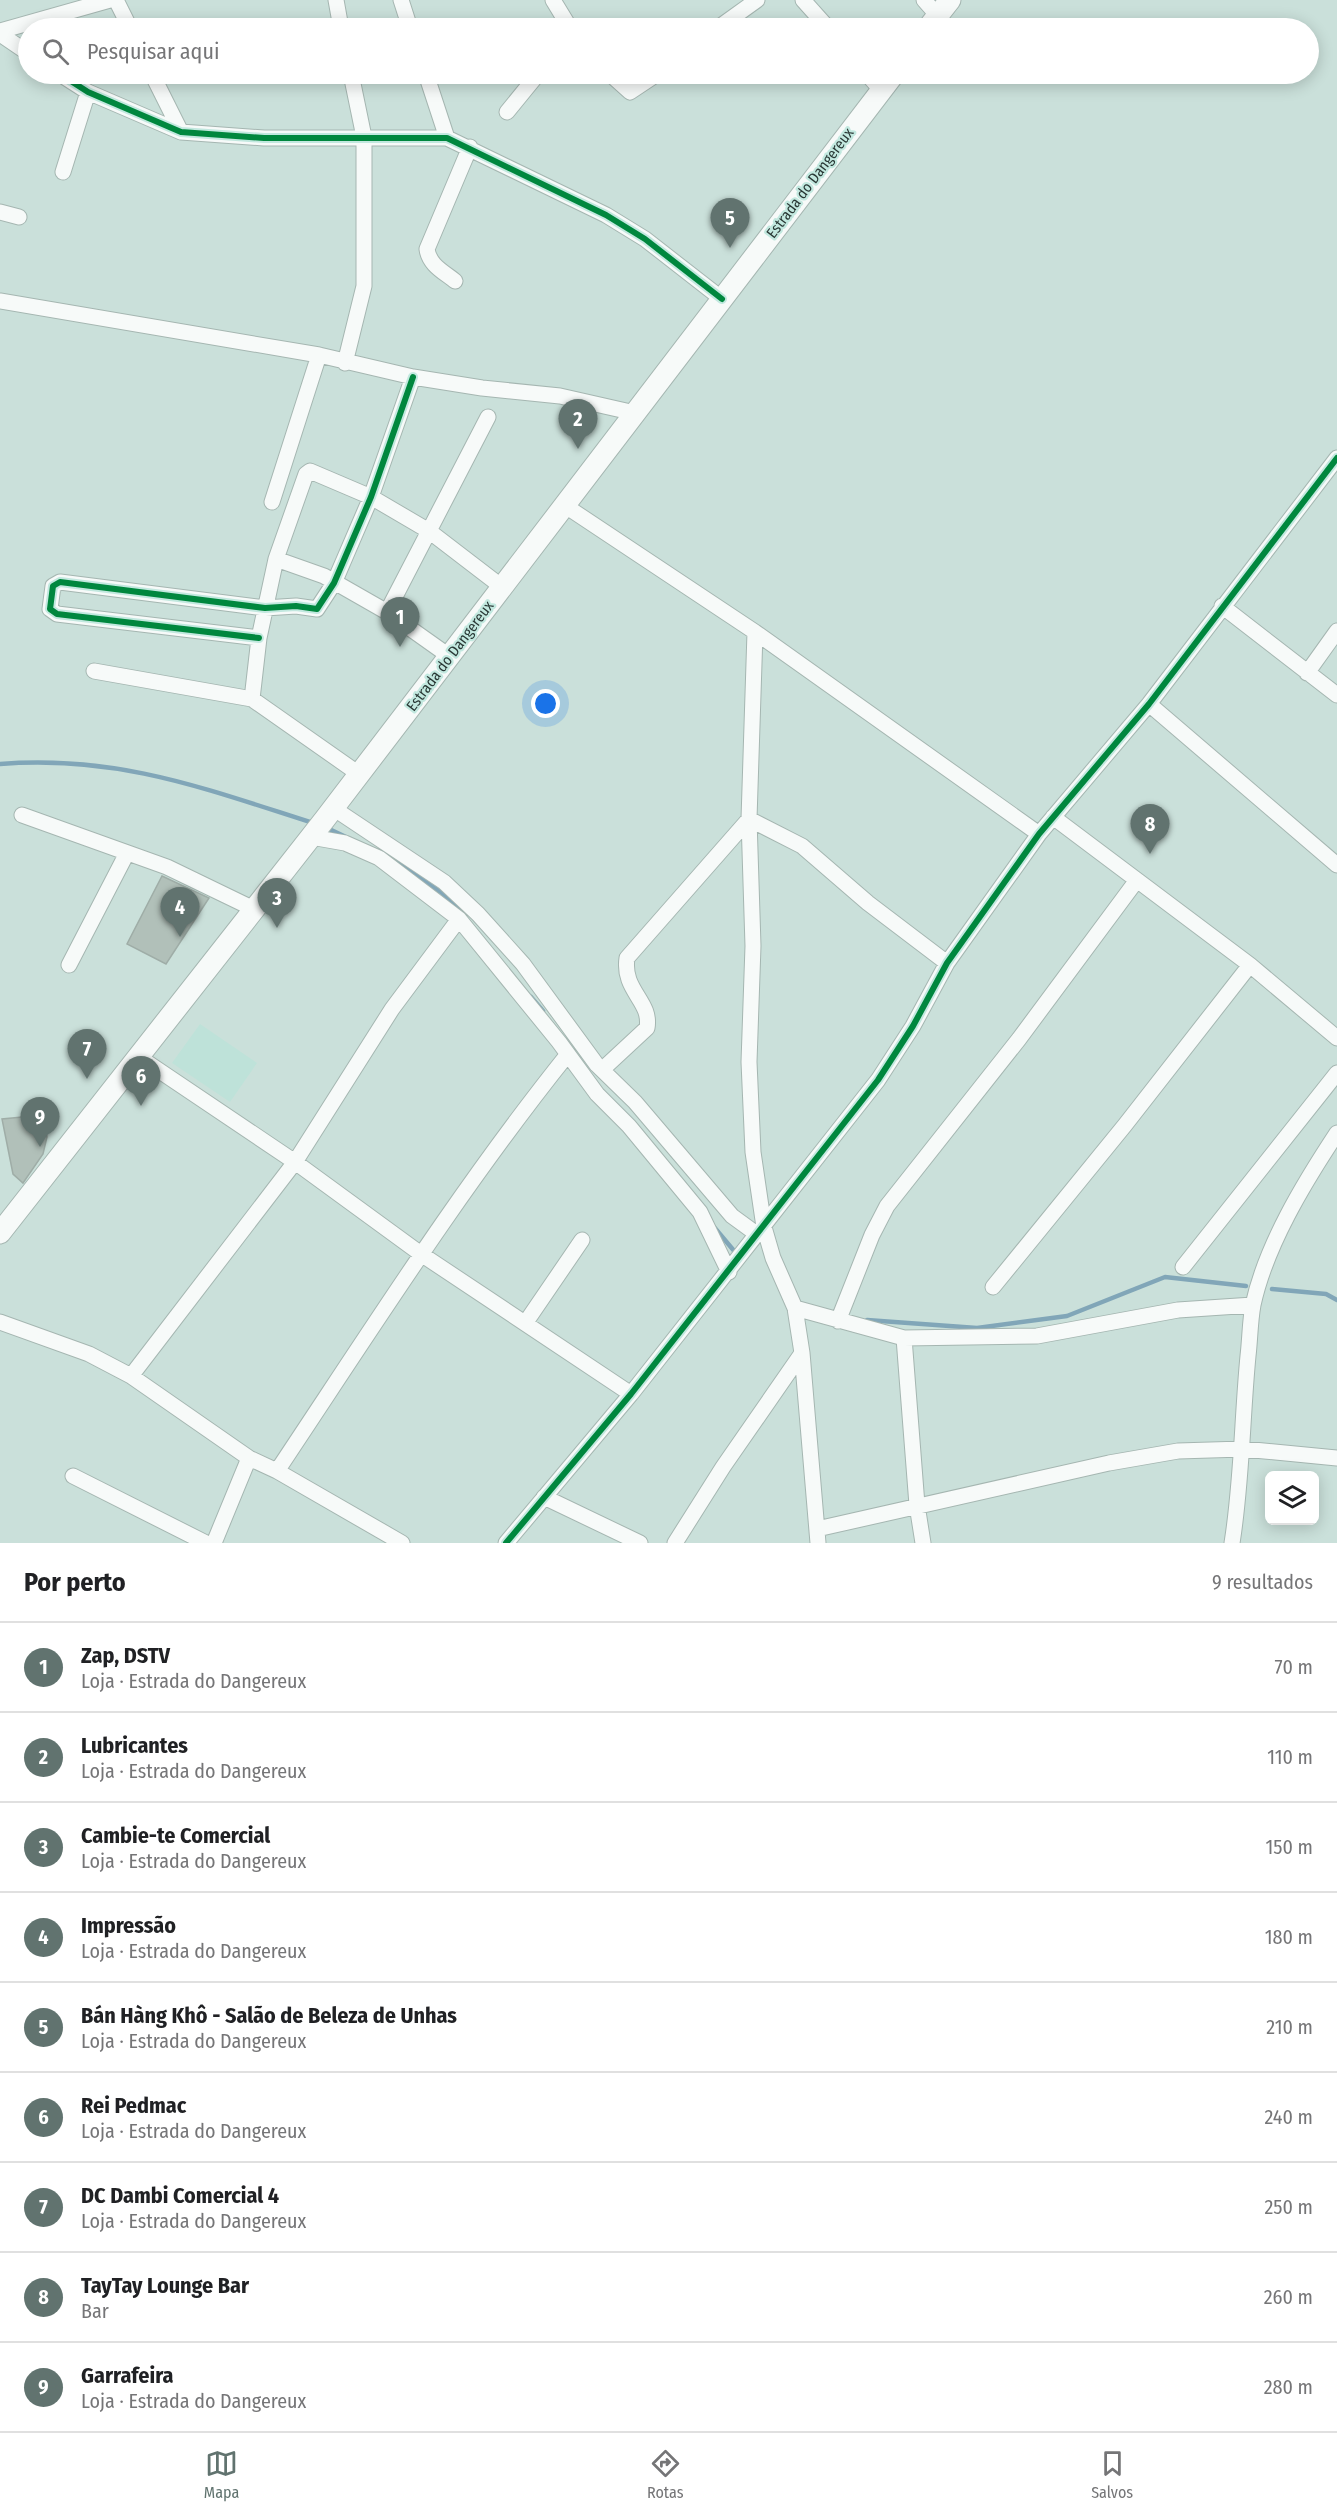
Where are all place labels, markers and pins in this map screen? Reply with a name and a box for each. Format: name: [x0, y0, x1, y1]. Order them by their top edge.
pin: 5: [710, 198, 750, 248]
pin: 2: [558, 400, 598, 449]
pin: 1: [380, 598, 420, 647]
pin: 8: [1130, 804, 1170, 854]
pin: 3: [258, 878, 296, 928]
pin: 4: [160, 888, 200, 937]
pin: 7: [68, 1030, 106, 1079]
pin: 6: [122, 1056, 160, 1106]
pin: 9: [20, 1098, 60, 1147]

